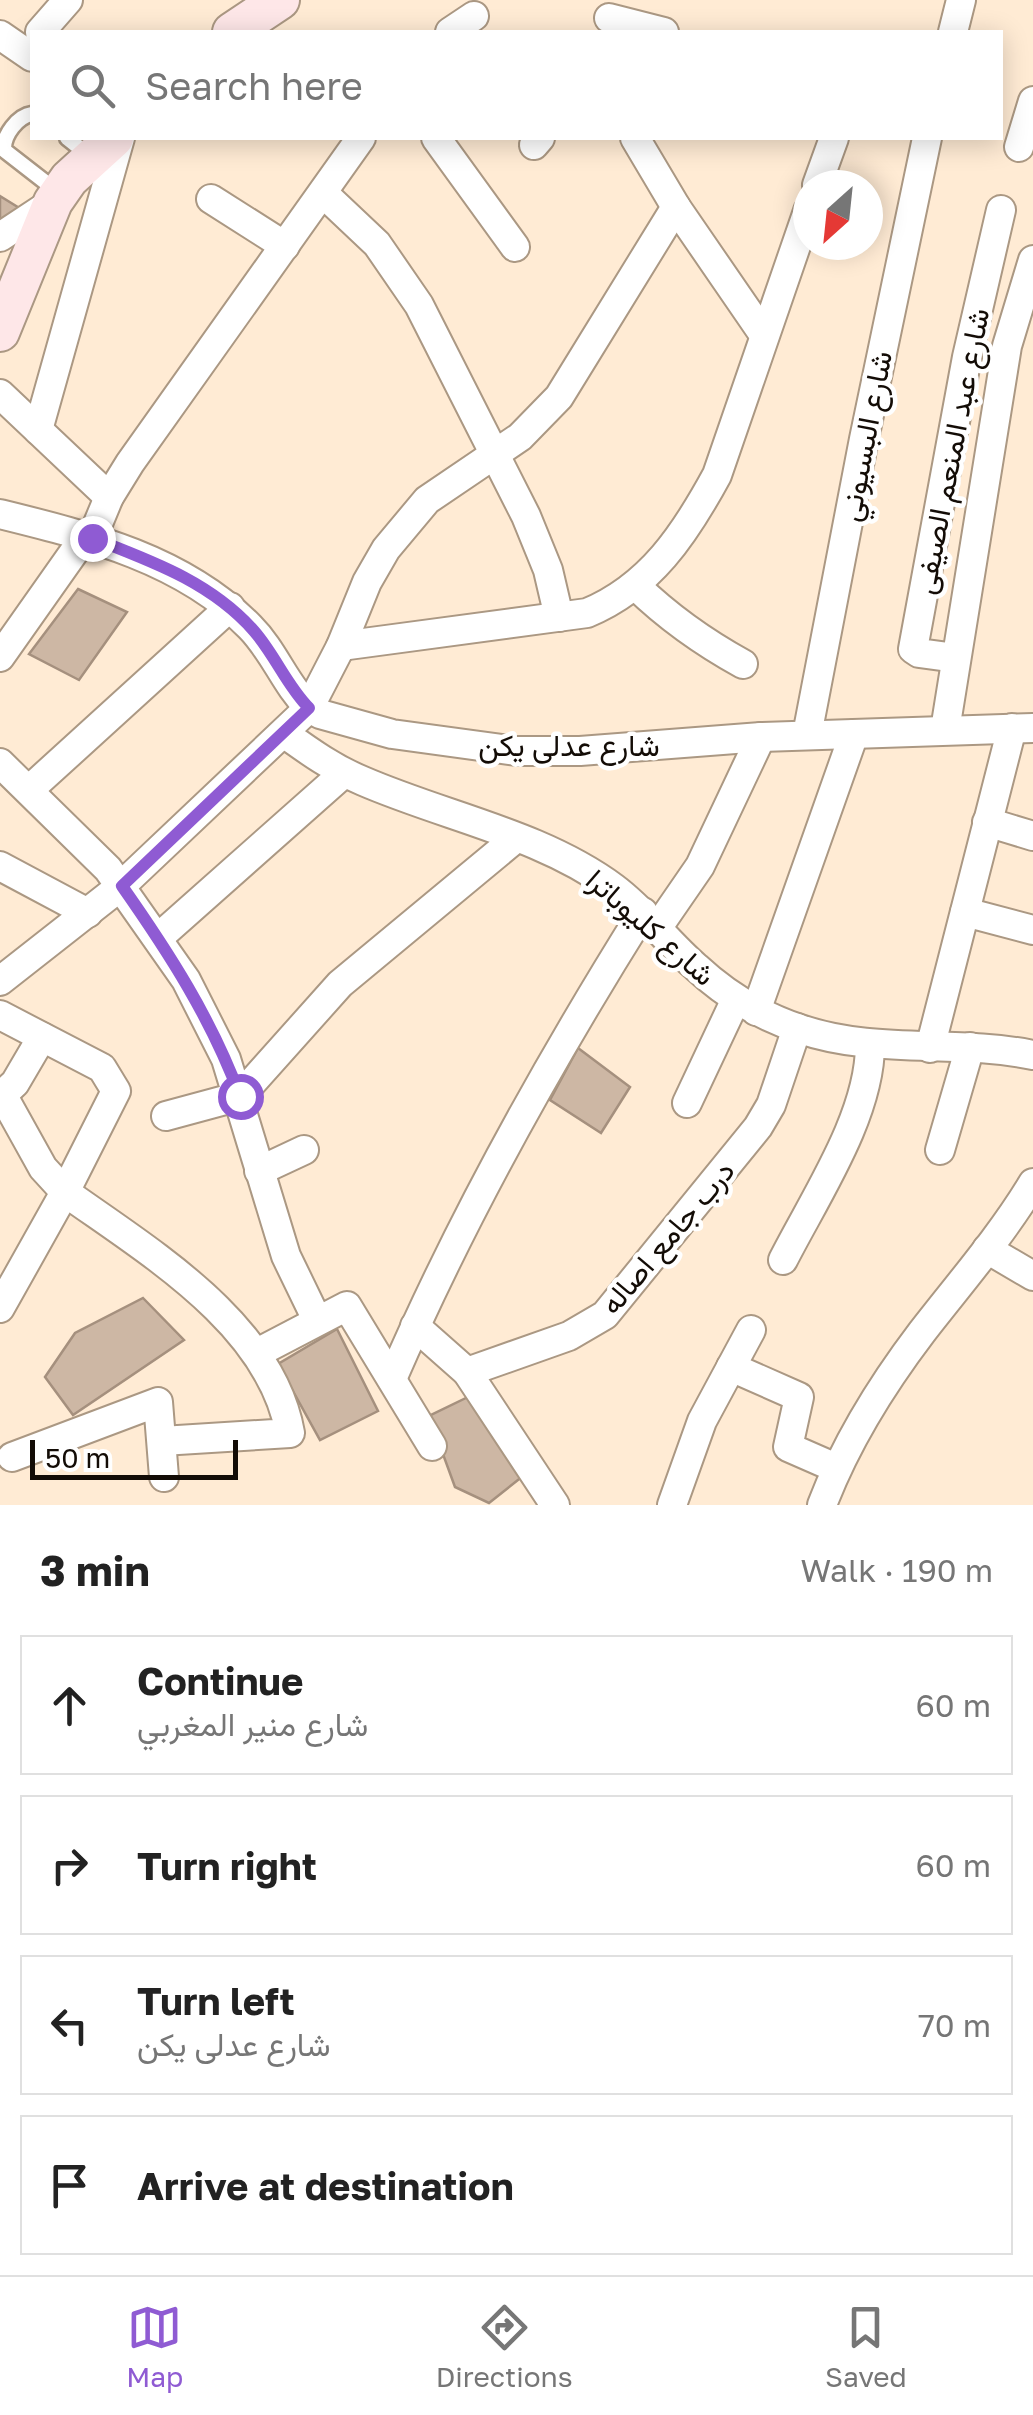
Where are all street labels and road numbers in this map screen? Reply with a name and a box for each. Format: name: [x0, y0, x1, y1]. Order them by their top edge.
street label: شارع عبد المنعم الصيفى: [906, 305, 999, 598]
street label: شارع البسيوني: [831, 348, 906, 526]
street label: شارع عدلى يكن: [478, 727, 660, 766]
street label: شارع كليوباترا: [577, 861, 723, 995]
street label: درب جامع اصاله: [592, 1153, 744, 1323]

